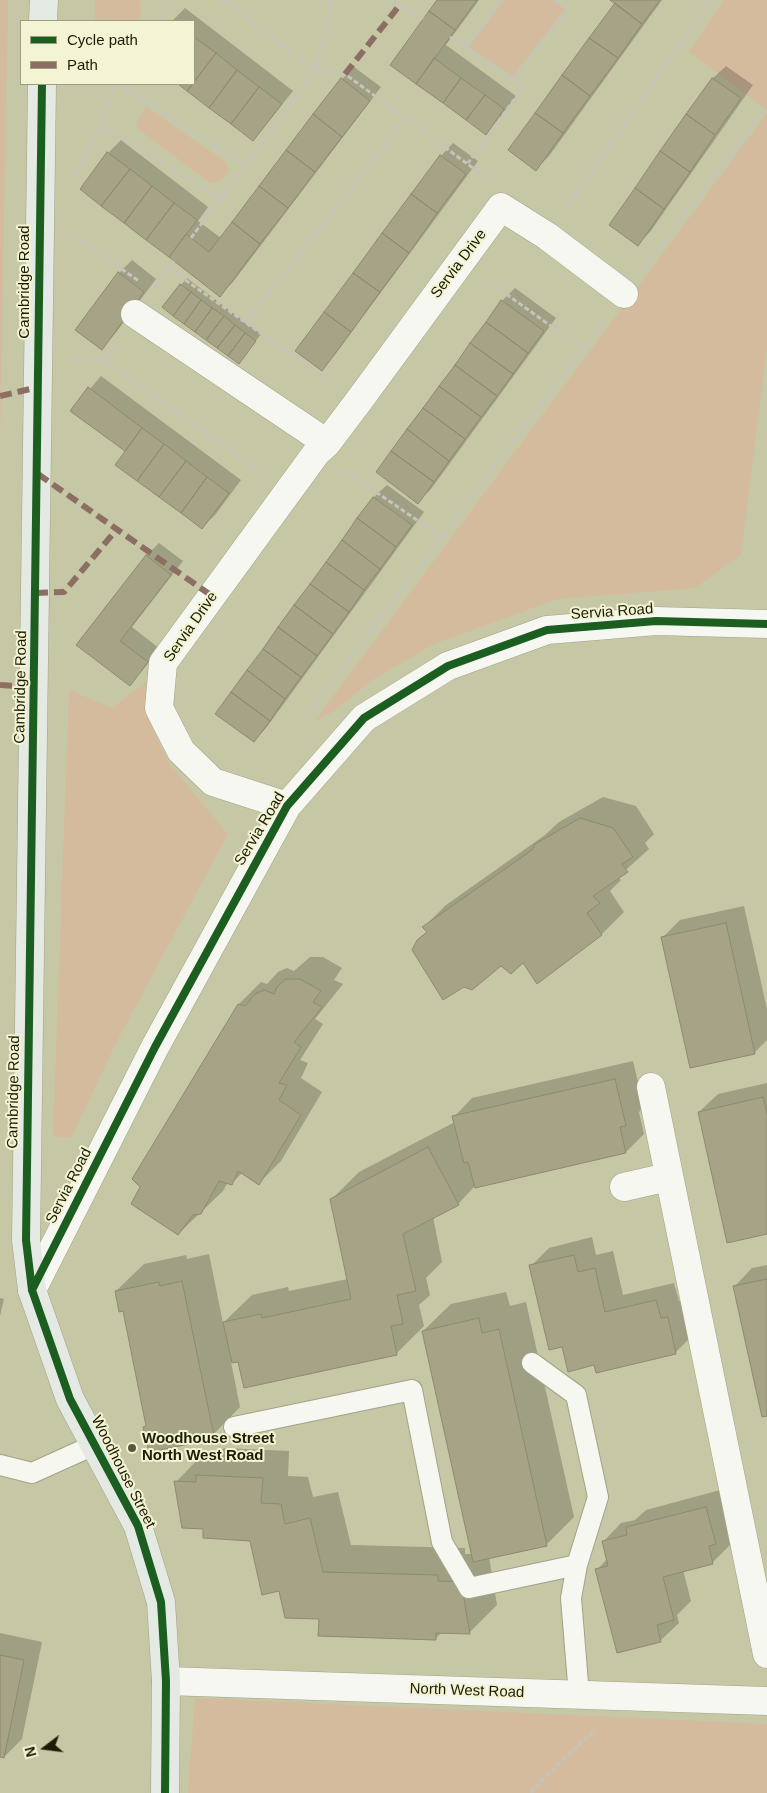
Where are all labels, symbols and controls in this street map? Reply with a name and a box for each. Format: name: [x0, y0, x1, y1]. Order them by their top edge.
legend: [20, 20, 195, 85]
text: Cycle path: [67, 31, 138, 48]
text: Path: [67, 56, 98, 73]
street label: Cambridge Road: [16, 225, 34, 339]
street label: Servia Drive: [427, 226, 491, 302]
street label: Servia Drive: [160, 588, 222, 666]
street label: Servia Road: [570, 600, 654, 624]
street label: Cambridge Road: [11, 630, 31, 744]
street label: Servia Road: [231, 789, 289, 869]
street label: Cambridge Road: [4, 1035, 24, 1149]
street label: Servia Road: [42, 1145, 96, 1227]
street label: Woodhouse Street: [87, 1413, 159, 1531]
place label: Woodhouse Street North West Road: [142, 1430, 274, 1465]
marker: Woodhouse Street North West Road: [126, 1442, 138, 1454]
street label: North West Road: [409, 1680, 525, 1702]
north arrow: [20, 1723, 70, 1773]
text: N: [21, 1745, 40, 1759]

